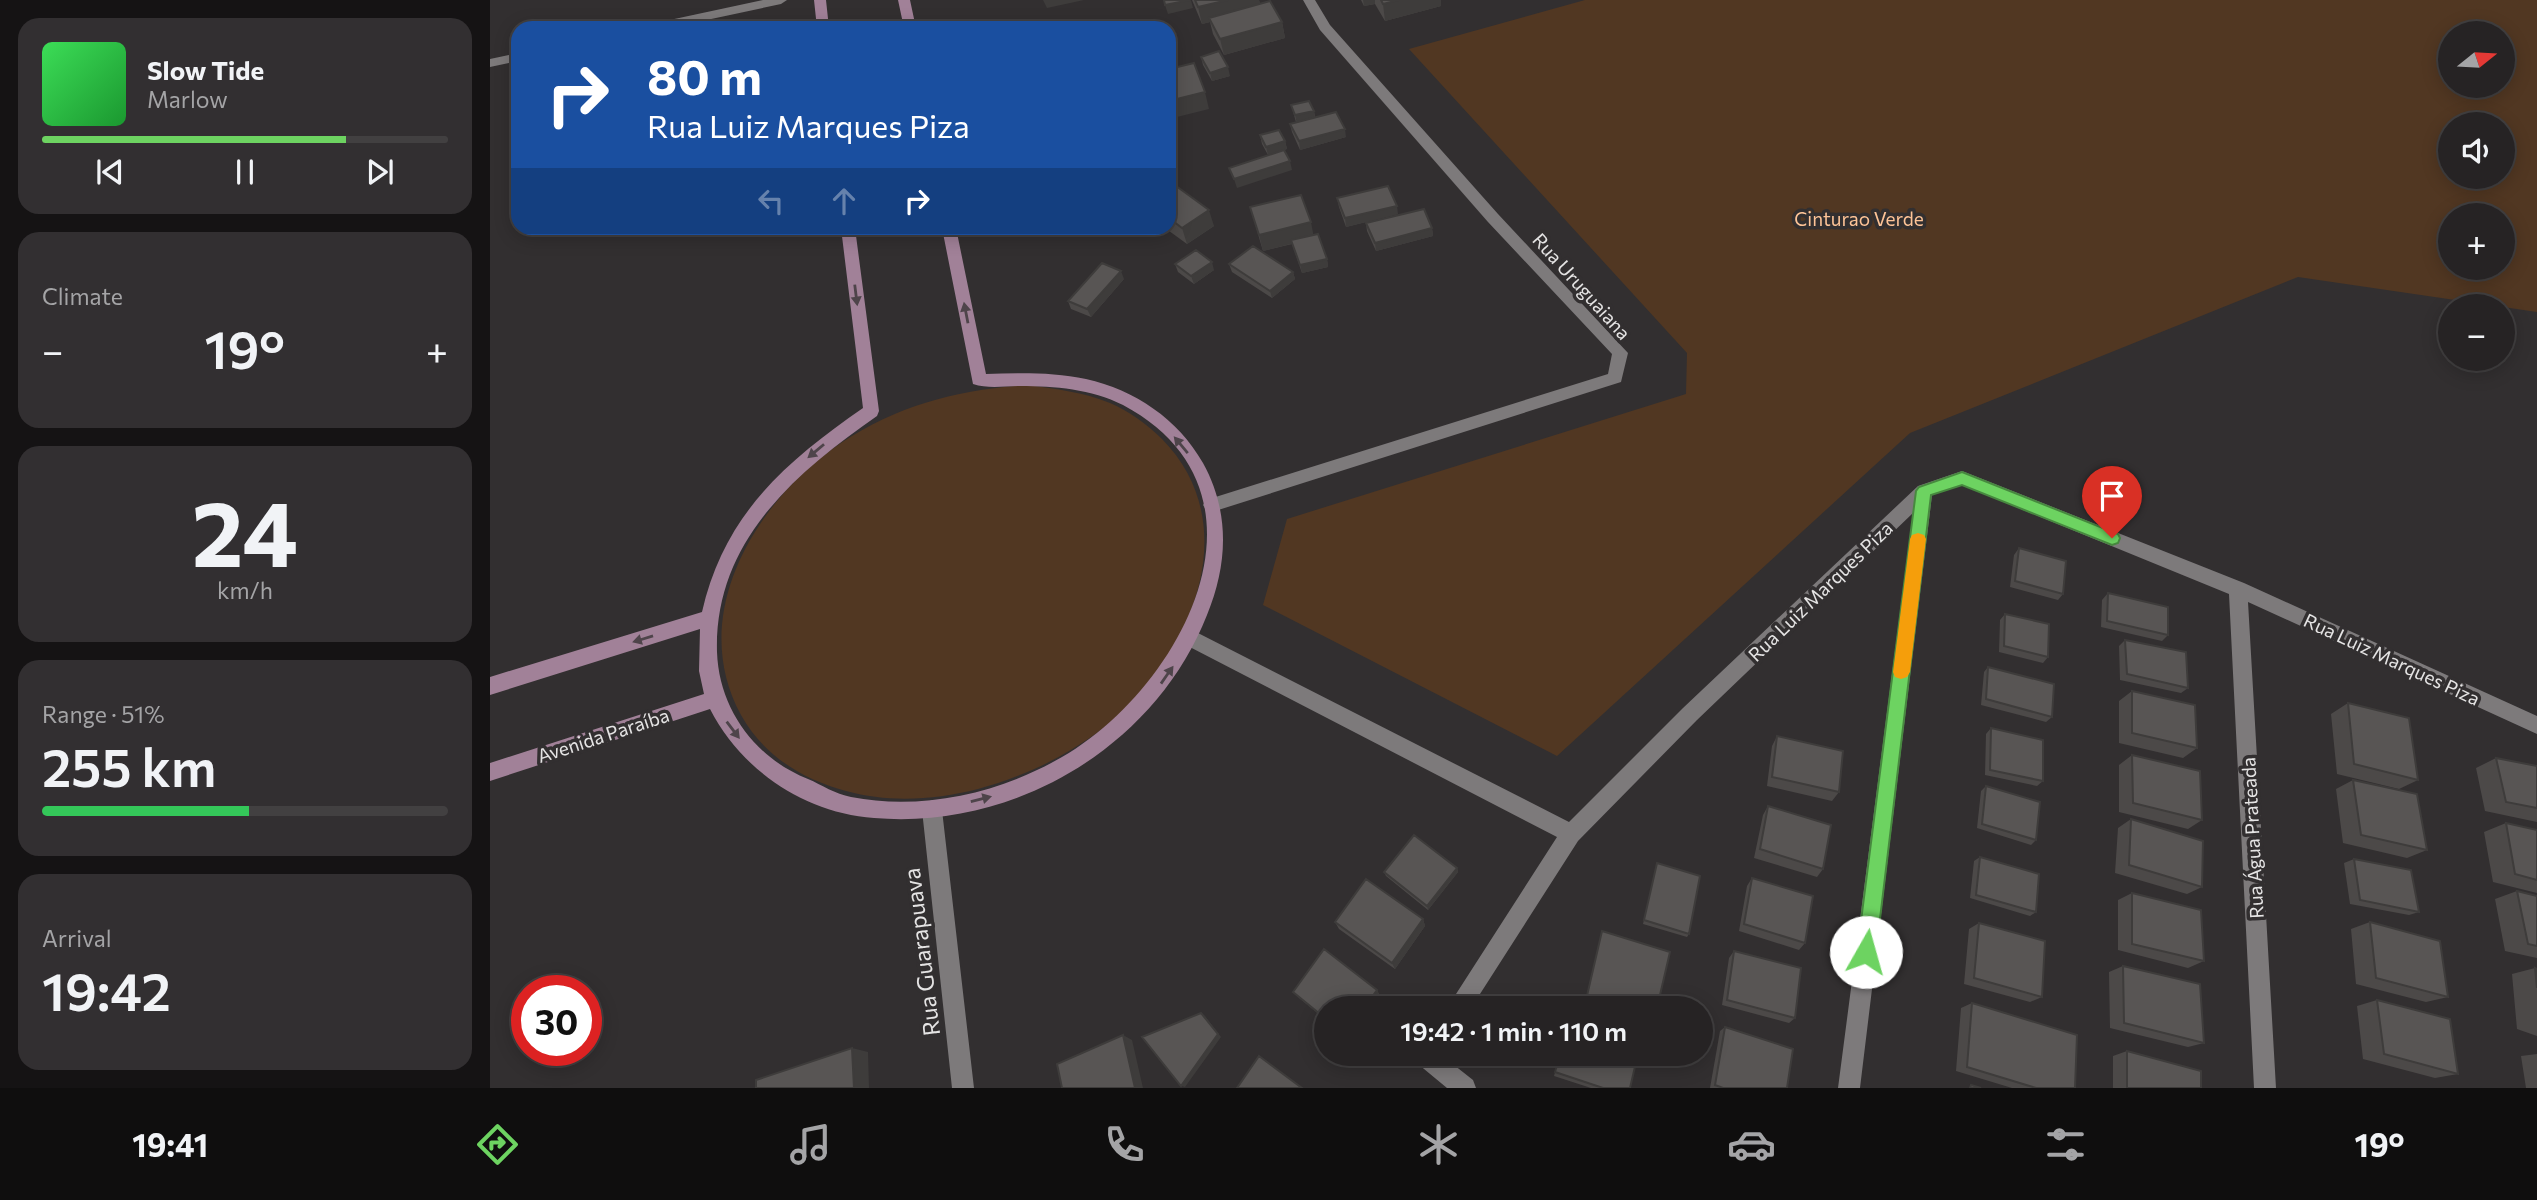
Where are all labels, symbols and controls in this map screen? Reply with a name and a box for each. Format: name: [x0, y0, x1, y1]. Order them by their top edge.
north arrow: [2438, 21, 2515, 98]
map controls: [2438, 21, 2515, 371]
text: 80 m: [647, 45, 762, 105]
icon: right: [532, 49, 623, 140]
text: Slow Tide: [147, 54, 264, 85]
text: Marlow: [147, 85, 228, 113]
text: Rua Luiz Marques Piza: [647, 105, 970, 145]
button: sound: [2438, 112, 2515, 189]
icon: previous: [91, 153, 129, 191]
icon: pause: [226, 153, 264, 191]
icon: next: [361, 153, 399, 191]
icon: left: [752, 182, 790, 220]
icon: ahead: [825, 182, 863, 220]
icon: right: [898, 182, 936, 220]
button: +: [2438, 203, 2515, 280]
park label: Cinturao Verde: [1794, 207, 1924, 230]
street label: Rua Uruguaiana: [1528, 228, 1636, 344]
text: Climate: [42, 282, 123, 310]
one-way arrow: [851, 284, 862, 306]
button: −: [2438, 294, 2515, 371]
one-way arrow: [961, 302, 972, 324]
text: 19°: [204, 316, 285, 380]
text: −: [42, 326, 64, 373]
text: +: [426, 326, 448, 373]
one-way arrow: [1173, 436, 1189, 454]
one-way arrow: [807, 443, 824, 458]
pin: [2082, 466, 2142, 538]
text: 24: [192, 474, 298, 586]
icon: arrive: [2093, 477, 2131, 515]
street label: Rua Luiz Marques Piza: [1743, 516, 1897, 666]
text: km/h: [217, 576, 273, 604]
street label: Rua Luiz Marques Piza: [2300, 608, 2484, 710]
one-way arrow: [633, 634, 654, 644]
one-way arrow: [1160, 666, 1174, 684]
text: Range · 51%: [42, 700, 164, 728]
street label: Avenida Paraíba: [534, 703, 672, 767]
one-way arrow: [725, 721, 739, 739]
text: 255 km: [42, 734, 216, 798]
street label: Rua Água Prateada: [2236, 757, 2268, 919]
one-way arrow: [971, 794, 993, 805]
street label: Rua Guarapuava: [897, 866, 945, 1038]
position arrow: [1829, 915, 1903, 989]
text: Arrival: [42, 924, 112, 952]
text: 19:42: [42, 958, 171, 1022]
speed limit sign: 30: [511, 975, 602, 1066]
text: 19:42 · 1 min · 110 m: [1400, 1015, 1627, 1046]
icon: directions: [473, 1120, 522, 1169]
icon: music: [786, 1120, 835, 1169]
icon: phone: [1100, 1120, 1149, 1169]
icon: climate: [1414, 1120, 1463, 1169]
icon: car: [1727, 1120, 1776, 1169]
icon: filters: [2041, 1120, 2090, 1169]
text: 19:41: [132, 1124, 208, 1164]
text: 19°: [2354, 1124, 2405, 1164]

